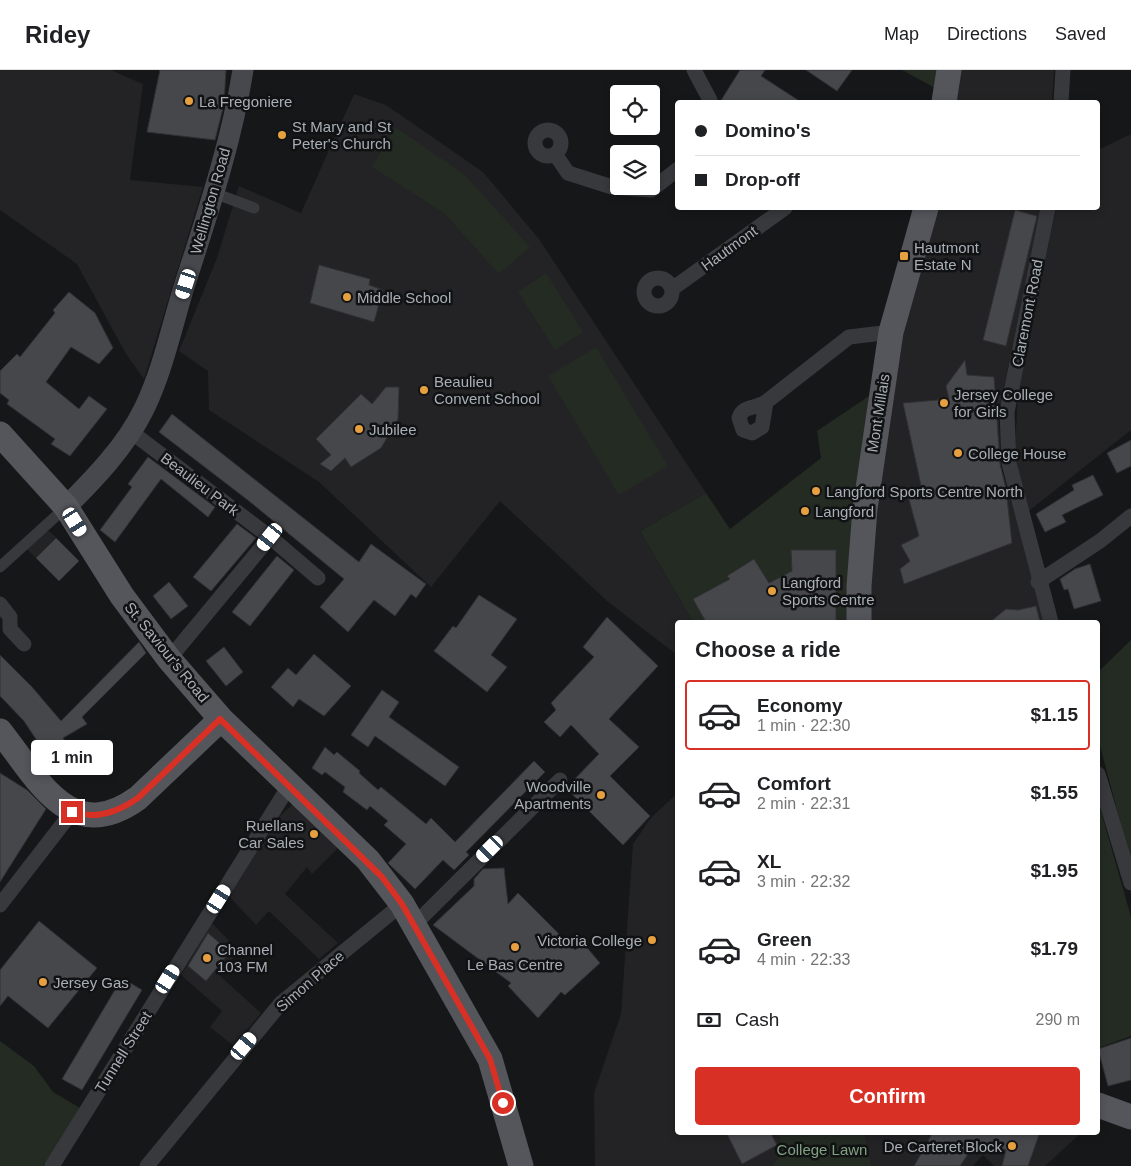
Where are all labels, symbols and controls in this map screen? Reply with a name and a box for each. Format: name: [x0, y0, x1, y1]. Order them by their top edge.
text: Ridey: [25, 21, 90, 48]
text: Map: [884, 24, 919, 44]
text: Directions: [947, 24, 1027, 44]
text: Saved: [1055, 24, 1106, 44]
map controls: [610, 85, 660, 195]
button: locate: [610, 85, 660, 135]
place label: La Fregoniere: [199, 93, 292, 110]
marker: La Fregoniere: [183, 95, 195, 107]
place label: St Mary and St Peter's Church: [292, 118, 392, 152]
text: Domino's: [725, 120, 811, 141]
marker: St Mary and St Peter's Church: [276, 129, 288, 141]
button: layers: [610, 145, 660, 195]
street label: Wellington Road: [187, 146, 233, 256]
text: Drop-off: [725, 169, 800, 190]
street label: Hautmont: [698, 222, 761, 274]
place label: Hautmont Estate N: [914, 239, 980, 273]
marker: Hautmont Estate N: [898, 250, 910, 262]
street label: Claremont Road: [1008, 258, 1046, 368]
car: [174, 267, 197, 301]
place label: Middle School: [357, 289, 451, 306]
marker: Middle School: [341, 291, 353, 303]
place label: Beaulieu Convent School: [434, 373, 540, 407]
street label: Mont Millais: [863, 373, 893, 453]
marker: Beaulieu Convent School: [418, 384, 430, 396]
place label: Jersey College for Girls: [954, 386, 1053, 420]
marker: Jersey College for Girls: [938, 397, 950, 409]
place label: Jubilee: [369, 421, 417, 438]
marker: Jubilee: [353, 423, 365, 435]
place label: College House: [968, 445, 1066, 462]
marker: College House: [952, 447, 964, 459]
street label: Beaulieu Park: [158, 449, 243, 519]
place label: Langford Sports Centre North: [826, 483, 1023, 500]
marker: Langford Sports Centre North: [810, 485, 822, 497]
place label: Langford: [815, 503, 874, 520]
car: [60, 505, 89, 539]
marker: Langford: [799, 505, 811, 517]
car: [254, 521, 285, 553]
place label: Langford Sports Centre: [782, 574, 875, 608]
marker: Langford Sports Centre: [766, 585, 778, 597]
street label: St. Saviour's Road: [121, 599, 213, 705]
text: Choose a ride: [695, 637, 840, 662]
icon: car: [697, 693, 742, 738]
text: Economy: [757, 695, 843, 716]
text: $1.15: [1030, 704, 1078, 725]
text: 1 min · 22:30: [757, 717, 850, 734]
callout: 1 min: [31, 740, 113, 774]
text: 1 min: [51, 749, 93, 766]
icon: car: [697, 771, 742, 816]
text: Comfort: [757, 773, 831, 794]
place label: Woodville Apartments: [514, 778, 591, 812]
text: $1.55: [1030, 782, 1078, 803]
marker: Woodville Apartments: [595, 789, 607, 801]
text: 2 min · 22:31: [757, 795, 850, 812]
route end: [61, 801, 83, 823]
place label: Ruellans Car Sales: [238, 817, 304, 851]
marker: Ruellans Car Sales: [308, 828, 320, 840]
car: [474, 833, 505, 865]
icon: car: [697, 849, 742, 894]
text: XL: [757, 851, 781, 872]
text: $1.95: [1030, 860, 1078, 881]
text: 3 min · 22:32: [757, 873, 850, 890]
car: [204, 882, 233, 916]
icon: car: [697, 927, 742, 972]
text: Green: [757, 929, 812, 950]
place label: Victoria College: [537, 932, 642, 949]
marker: Victoria College: [646, 934, 658, 946]
text: $1.79: [1030, 938, 1078, 959]
place label: Channel 103 FM: [217, 941, 273, 975]
marker: Le Bas Centre: [509, 941, 521, 953]
street label: Simon Place: [273, 947, 347, 1015]
text: 4 min · 22:33: [757, 951, 850, 968]
marker: Channel 103 FM: [201, 952, 213, 964]
place label: Le Bas Centre: [467, 956, 563, 973]
car: [153, 962, 182, 996]
place label: Jersey Gas: [53, 974, 129, 991]
marker: Jersey Gas: [37, 976, 49, 988]
icon: cash: [695, 1006, 723, 1034]
street label: Tunnell Street: [91, 1007, 155, 1096]
text: Cash: [735, 1009, 779, 1030]
text: 290 m: [1036, 1011, 1080, 1028]
car: [228, 1030, 259, 1062]
button: Confirm: [695, 1067, 1080, 1125]
route start: [492, 1092, 514, 1114]
place label: De Carteret Block: [884, 1138, 1002, 1155]
marker: De Carteret Block: [1006, 1140, 1018, 1152]
park label: College Lawn: [777, 1141, 867, 1158]

